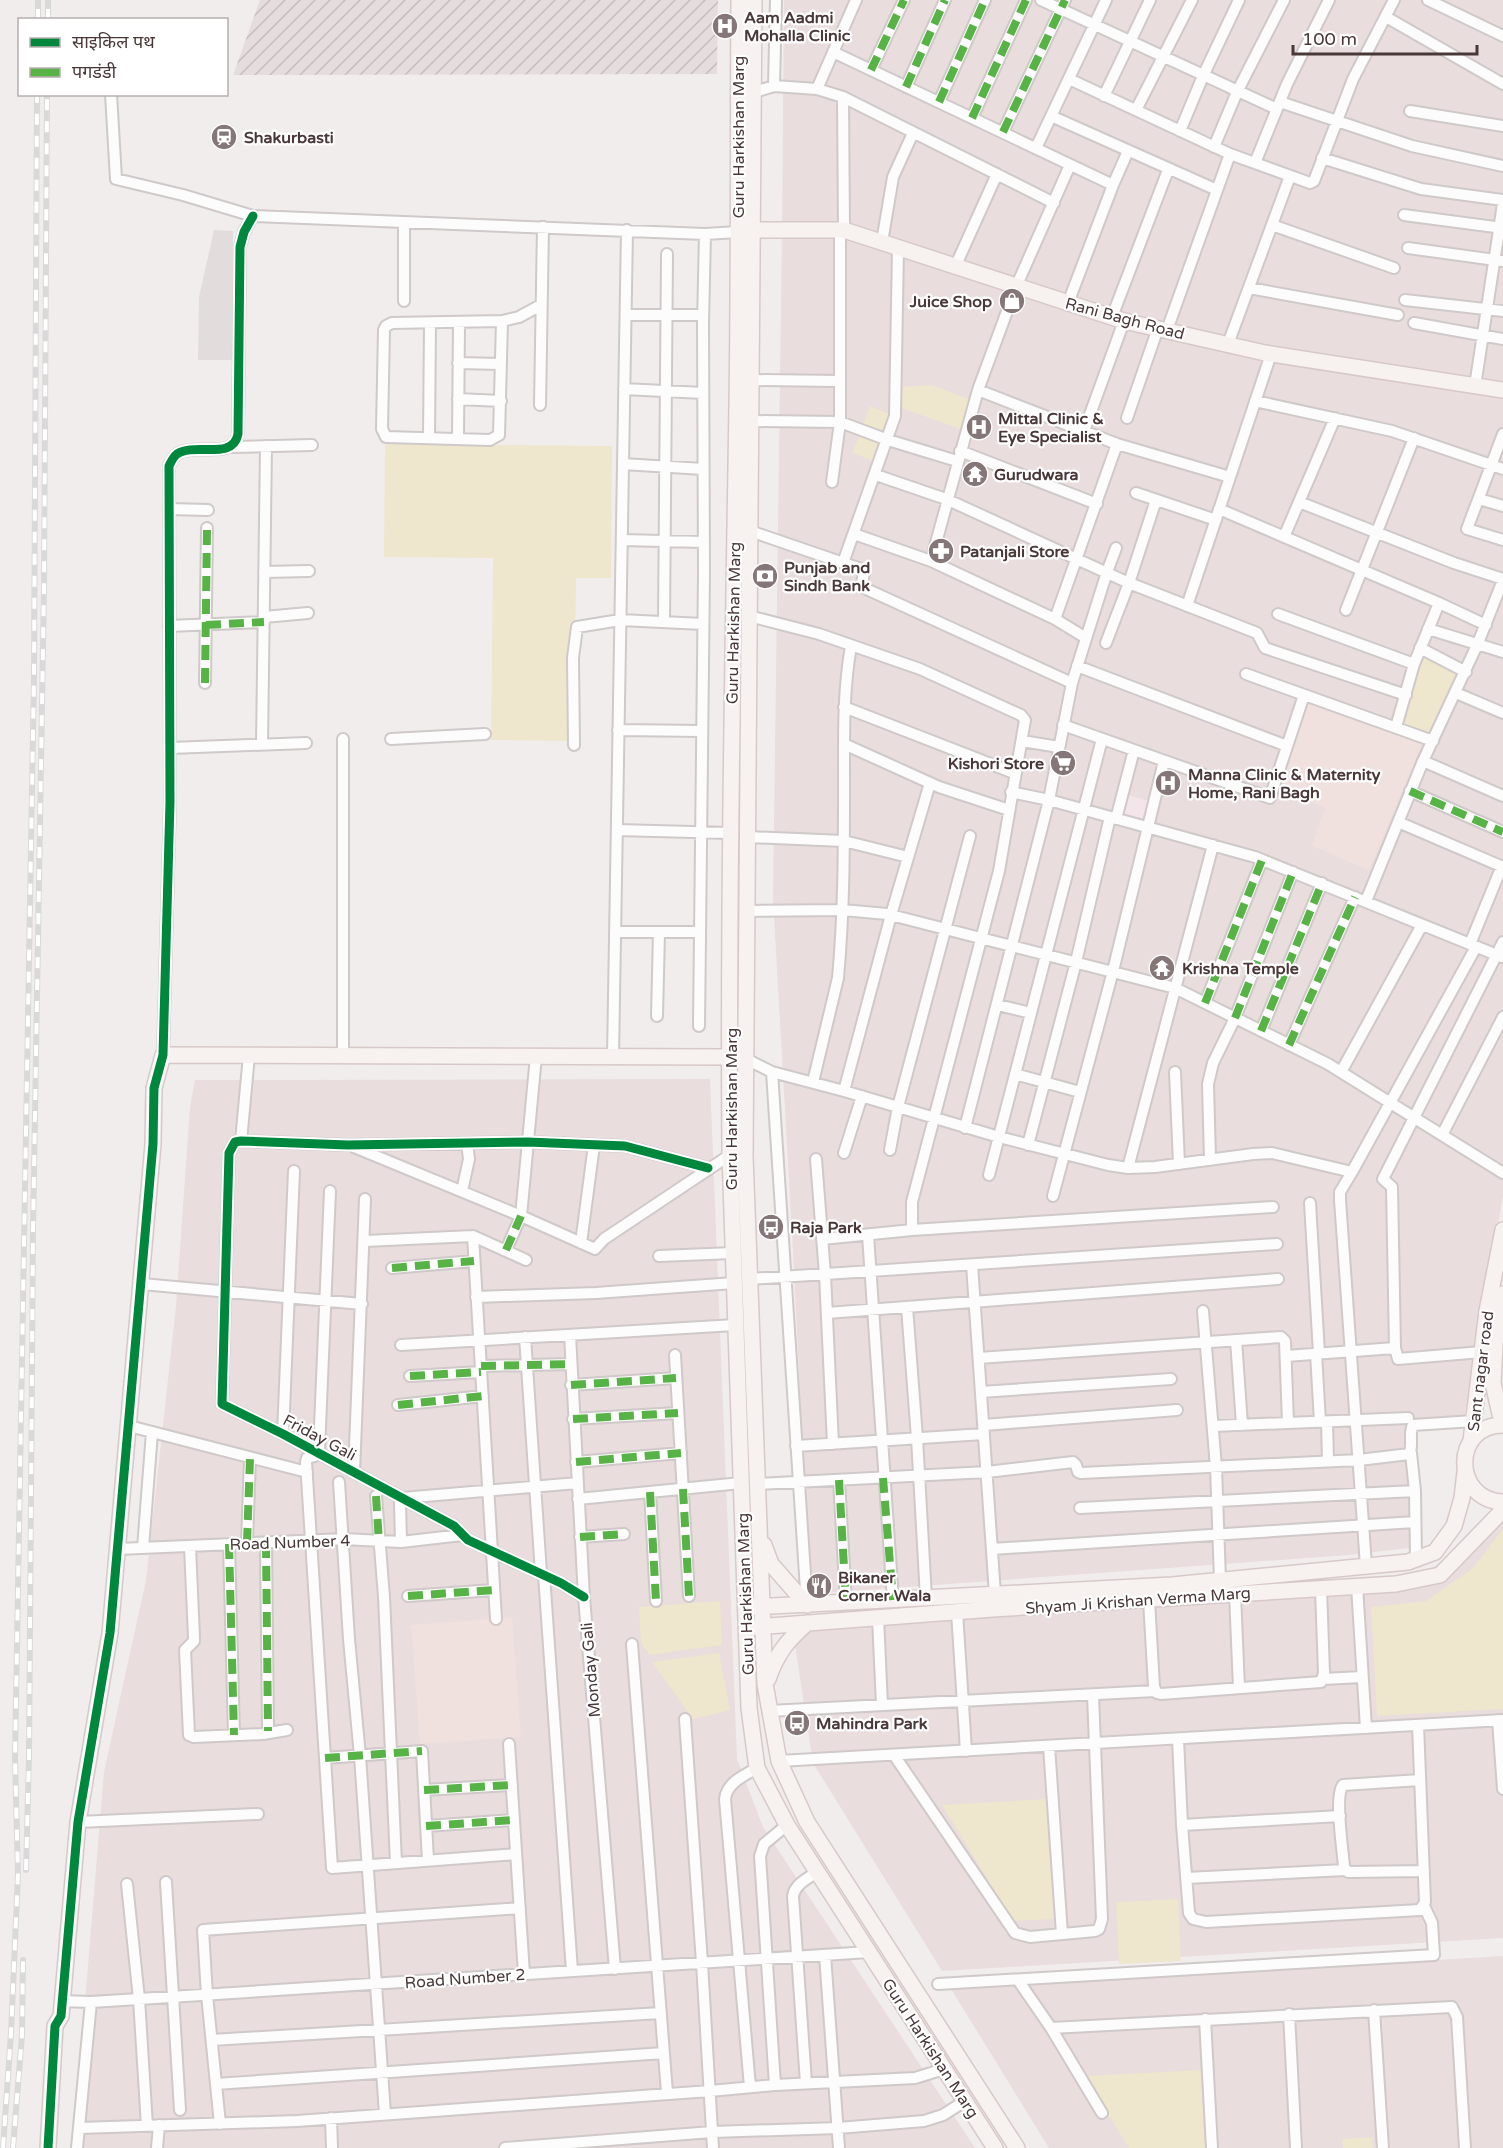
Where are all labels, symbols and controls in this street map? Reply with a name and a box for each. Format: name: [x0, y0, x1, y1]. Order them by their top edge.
place label: Aam Aadmi Mohalla Clinic: [744, 8, 851, 46]
hospital icon: Aam Aadmi Mohalla Clinic: [710, 11, 740, 41]
legend: [18, 18, 228, 96]
scale bar: [1293, 18, 1478, 56]
text: 100 m: [1302, 28, 1357, 50]
text: साइकिल पथ: [72, 31, 155, 53]
street label: Guru Harkishan Marg: [729, 56, 749, 218]
text: पगडंडी: [72, 61, 117, 83]
station icon: Shakurbasti: [209, 122, 239, 152]
place label: Shakurbasti: [244, 128, 334, 148]
shop icon: Juice Shop: [997, 286, 1027, 316]
place label: Juice Shop: [909, 292, 992, 312]
street label: Rani Bagh Road: [1063, 293, 1187, 344]
place label: Mittal Clinic & Eye Specialist: [998, 409, 1104, 447]
hospital icon: Mittal Clinic & Eye Specialist: [964, 412, 994, 442]
temple icon: Gurudwara: [960, 459, 990, 489]
place label: Gurudwara: [994, 465, 1079, 485]
pharmacy icon: Patanjali Store: [926, 536, 956, 566]
street label: Guru Harkishan Marg: [723, 542, 745, 704]
place label: Patanjali Store: [960, 542, 1069, 562]
place label: Punjab and Sindh Bank: [784, 558, 870, 596]
bank icon: Punjab and Sindh Bank: [750, 561, 780, 591]
supermarket icon: Kishori Store: [1048, 748, 1078, 778]
place label: Kishori Store: [948, 754, 1044, 774]
place label: Manna Clinic & Maternity Home, Rani Bagh: [1188, 765, 1381, 803]
hospital icon: Manna Clinic & Maternity Home, Rani Bagh: [1153, 768, 1183, 798]
temple icon: Krishna Temple: [1147, 953, 1177, 983]
place label: Krishna Temple: [1182, 959, 1299, 979]
street label: Guru Harkishan Marg: [722, 1028, 742, 1190]
bus stop icon: Raja Park: [756, 1212, 786, 1242]
place label: Raja Park: [790, 1218, 862, 1238]
street label: Sant nagar road: [1464, 1310, 1498, 1433]
street label: Friday Gali: [279, 1410, 360, 1466]
street label: Guru Harkishan Marg: [733, 1512, 759, 1676]
street label: Road Number 4: [229, 1531, 351, 1555]
place label: Bikaner Corner Wala: [838, 1568, 931, 1606]
restaurant icon: Bikaner Corner Wala: [804, 1571, 834, 1601]
street label: Shyam Ji Krishan Verma Marg: [1025, 1583, 1252, 1619]
street label: Monday Gali: [577, 1621, 605, 1718]
bus stop icon: Mahindra Park: [782, 1708, 812, 1738]
place label: Mahindra Park: [816, 1714, 928, 1734]
street label: Road Number 2: [404, 1965, 526, 1993]
street label: Guru Harkishan Marg: [878, 1975, 983, 2122]

